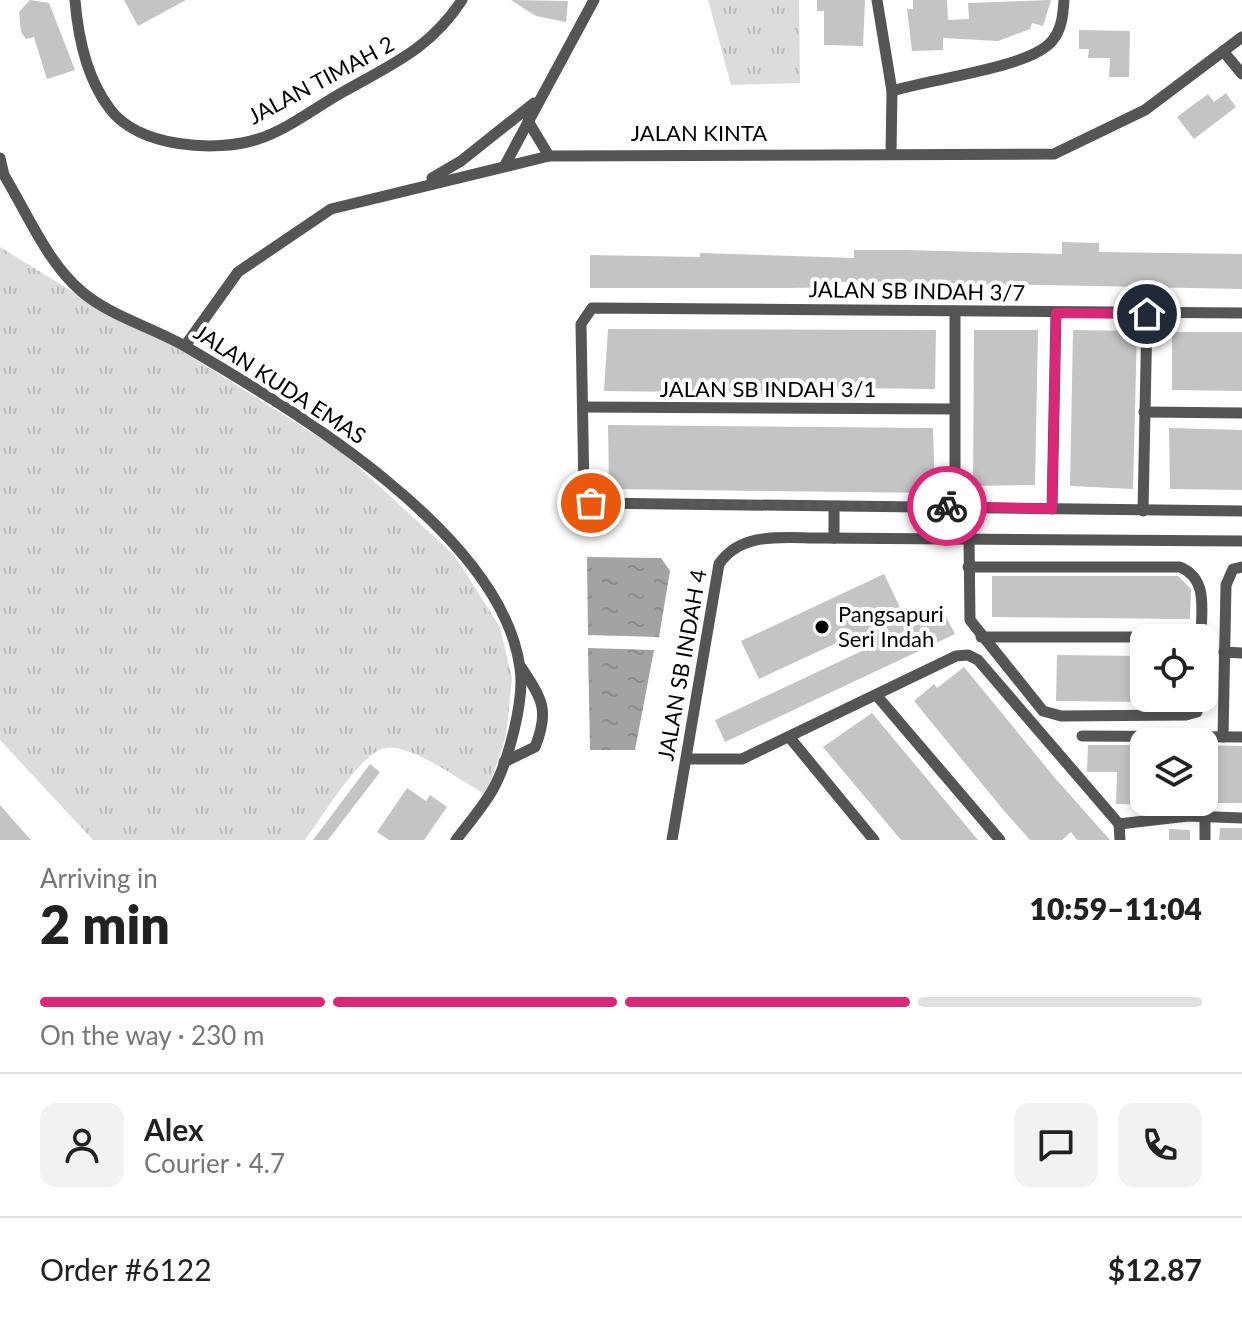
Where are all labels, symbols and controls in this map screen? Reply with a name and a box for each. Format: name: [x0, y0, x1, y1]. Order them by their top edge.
street label: JALAN TIMAH 2: [243, 30, 398, 129]
street label: JALAN KINTA: [631, 119, 767, 146]
street label: JALAN SB INDAH 3/7: [809, 275, 1025, 306]
pin: [1113, 280, 1181, 348]
icon: home: [1125, 292, 1169, 336]
street label: JALAN KUDA EMAS: [189, 318, 371, 449]
street label: JALAN SB INDAH 3/1: [660, 375, 876, 402]
courier: [907, 466, 987, 546]
pin: [557, 469, 625, 537]
icon: bag: [569, 481, 613, 525]
icon: bike: [925, 484, 969, 528]
street label: JALAN SB INDAH 4: [651, 567, 712, 763]
place label: Pangsapuri Seri Indah: [838, 600, 944, 652]
marker: Pangsapuri Seri Indah: [813, 618, 831, 636]
map controls: [1130, 624, 1218, 816]
button: locate: [1130, 624, 1218, 712]
button: layers: [1130, 728, 1218, 816]
text: Arriving in: [40, 862, 158, 894]
text: 10:59–11:04: [1029, 890, 1202, 926]
text: 2 min: [40, 893, 170, 955]
text: On the way · 230 m: [40, 1019, 264, 1051]
button: person: [40, 1103, 124, 1187]
button: chat: [1014, 1103, 1098, 1187]
button: phone: [1118, 1103, 1202, 1187]
text: Alex: [144, 1111, 204, 1147]
text: Courier · 4.7: [144, 1147, 285, 1179]
text: Order #6122: [40, 1251, 212, 1287]
text: $12.87: [1108, 1251, 1202, 1287]

